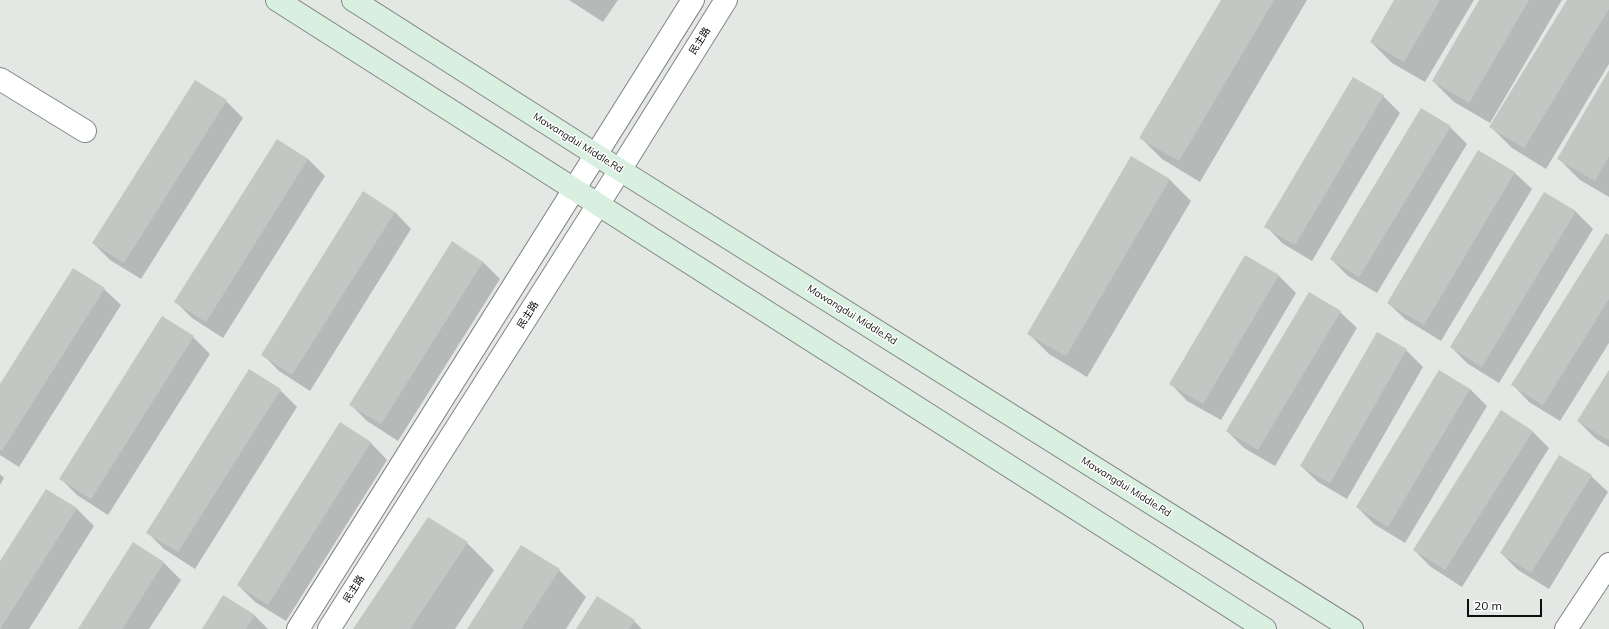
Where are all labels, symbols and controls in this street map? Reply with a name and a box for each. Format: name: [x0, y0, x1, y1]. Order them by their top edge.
street label: 民主路: [687, 25, 713, 57]
street label: Mawangdui Middle.Rd: [531, 110, 625, 176]
street label: Mawangdui Middle.Rd: [805, 282, 899, 348]
street label: 民主路: [515, 299, 541, 331]
street label: Mawangdui Middle.Rd: [1079, 454, 1173, 520]
street label: 民主路: [341, 573, 367, 605]
scale bar: [1469, 591, 1544, 617]
text: 20 m: [1474, 598, 1502, 613]

